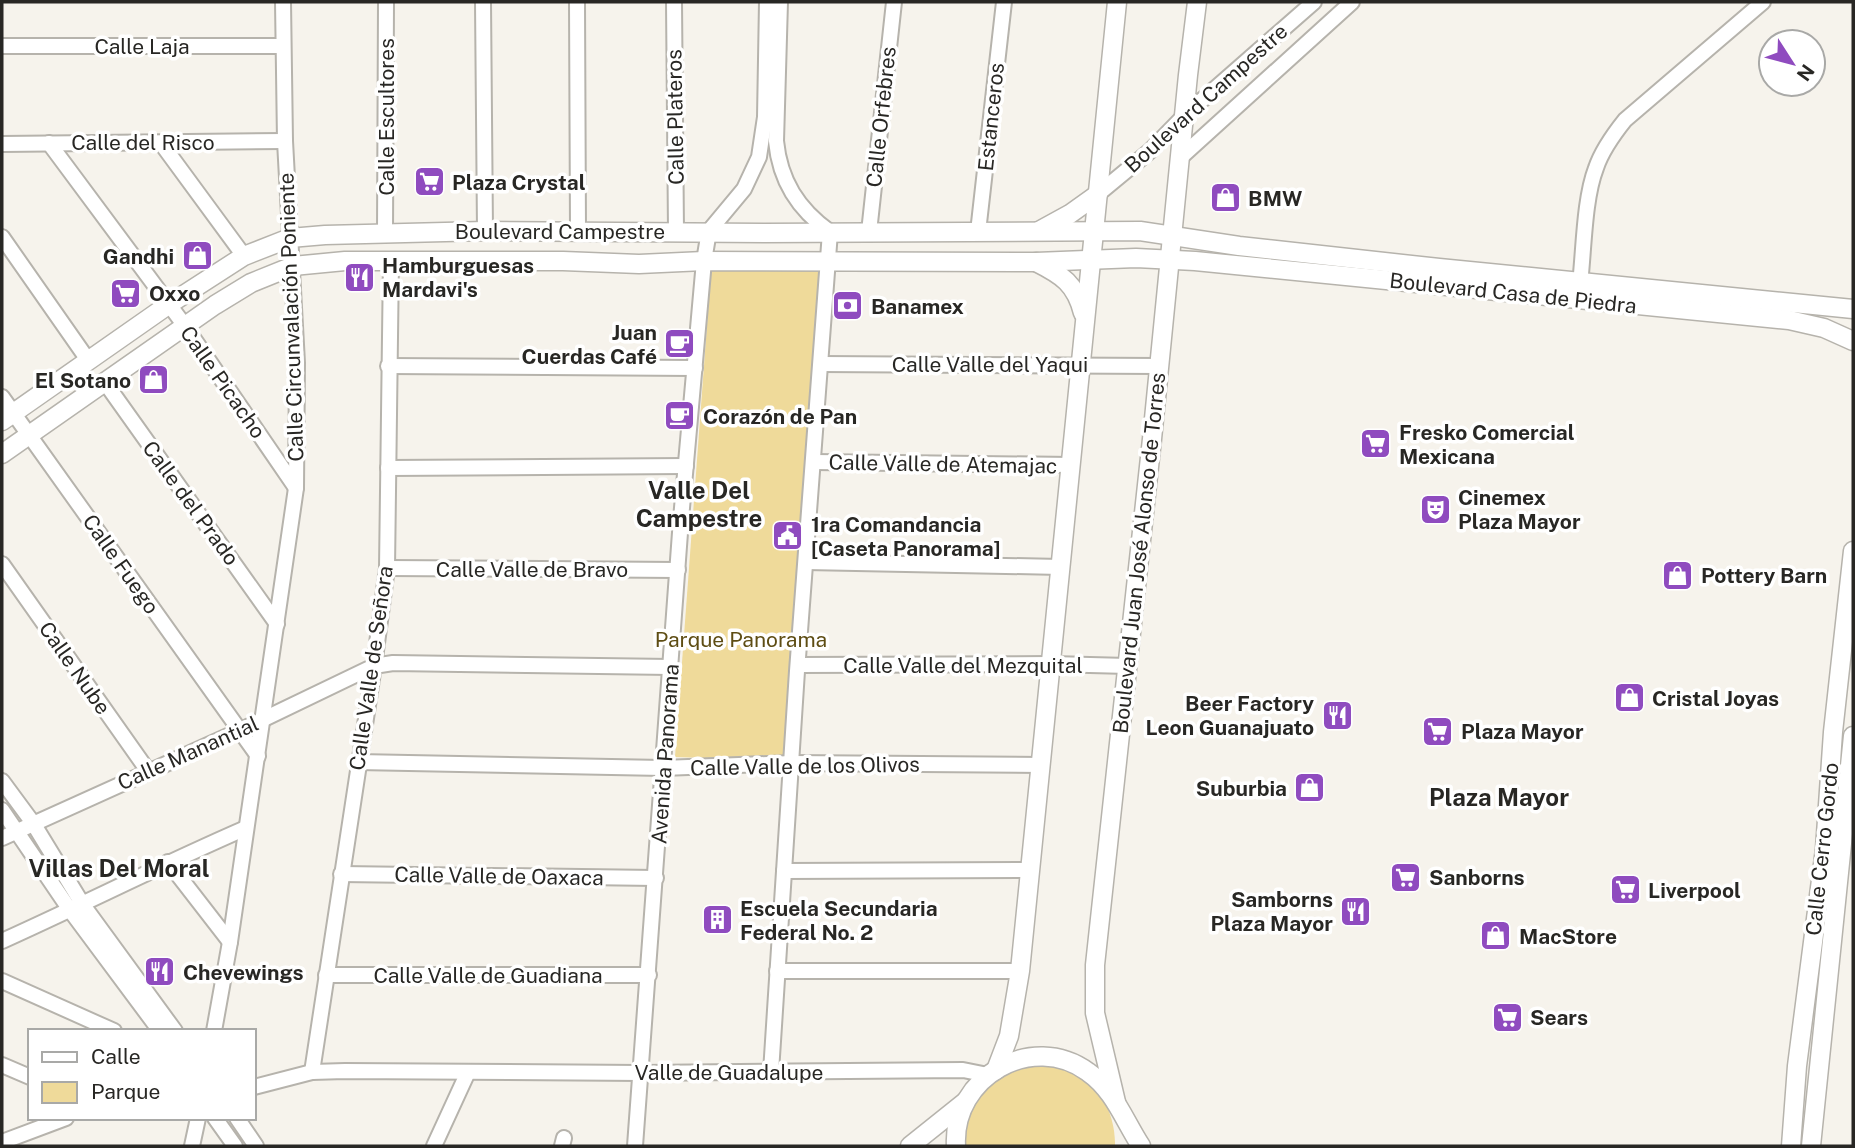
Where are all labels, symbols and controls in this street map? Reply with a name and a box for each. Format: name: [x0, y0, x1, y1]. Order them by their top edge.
street label: Boulevard Campestre: [1119, 18, 1293, 178]
north arrow: [1757, 28, 1827, 98]
street label: Calle Laja: [94, 34, 190, 59]
street label: Calle Escultores: [374, 38, 399, 196]
street label: Calle Orfebres: [861, 45, 901, 189]
street label: Calle Plateros: [661, 49, 689, 185]
text: N: [1792, 61, 1819, 85]
street label: Estanceros: [973, 62, 1009, 172]
street label: Calle del Risco: [71, 130, 215, 155]
supermarket icon: Plaza Crystal: [412, 165, 446, 199]
place label: Plaza Crystal: [452, 170, 586, 195]
street label: Calle Circunvalación Poniente: [273, 172, 309, 462]
shop icon: BMW: [1208, 181, 1242, 215]
place label: BMW: [1248, 186, 1302, 211]
street label: Boulevard Campestre: [455, 219, 665, 244]
shop icon: Gandhi: [180, 239, 214, 273]
place label: Gandhi: [103, 244, 174, 269]
place label: Hamburguesas Mardavi's: [382, 253, 534, 302]
restaurant icon: Hamburguesas Mardavi's: [342, 260, 376, 294]
street label: Boulevard Casa de Piedra: [1388, 268, 1638, 318]
supermarket icon: Oxxo: [109, 276, 143, 310]
place label: Oxxo: [149, 281, 200, 306]
bank icon: Banamex: [831, 289, 865, 323]
place label: Banamex: [871, 294, 964, 319]
place label: Juan Cuerdas Café: [522, 320, 657, 369]
street label: Calle Picacho: [175, 321, 271, 443]
cafe icon: Juan Cuerdas Café: [663, 327, 697, 361]
street label: Calle Valle del Yaqui: [892, 352, 1088, 377]
shop icon: El Sotano: [137, 363, 171, 397]
place label: El Sotano: [35, 368, 131, 393]
street label: Boulevard Juan José Alonso de Torres: [1108, 371, 1170, 735]
cafe icon: Corazón de Pan: [663, 399, 697, 433]
place label: Corazón de Pan: [703, 404, 857, 429]
place label: Fresko Comercial Mexicana: [1399, 420, 1575, 469]
supermarket icon: Fresko Comercial Mexicana: [1359, 427, 1393, 461]
street label: Calle del Prado: [138, 436, 244, 570]
street label: Calle Valle de Atemajac: [828, 450, 1058, 478]
district label: Valle Del Campestre: [636, 476, 762, 532]
place label: Cinemex Plaza Mayor: [1458, 485, 1581, 534]
theatre icon: Cinemex Plaza Mayor: [1418, 492, 1452, 526]
street label: Calle Fuego: [78, 509, 164, 619]
place label: 1ra Comandancia [Caseta Panorama]: [811, 512, 1001, 561]
public building icon: 1ra Comandancia [Caseta Panorama]: [771, 519, 805, 553]
street label: Calle Valle de Bravo: [436, 557, 628, 582]
shop icon: Pottery Barn: [1661, 558, 1695, 592]
place label: Pottery Barn: [1701, 563, 1827, 588]
street label: Calle Valle de Señora: [344, 564, 398, 772]
street label: Calle Nube: [34, 617, 116, 719]
park label: Parque Panorama: [655, 627, 827, 652]
street label: Calle Valle del Mezquital: [843, 653, 1083, 678]
street label: Avenida Panorama: [646, 663, 684, 845]
shop icon: Cristal Joyas: [1612, 681, 1646, 715]
place label: Cristal Joyas: [1652, 686, 1779, 711]
place label: Beer Factory Leon Guanajuato: [1146, 691, 1314, 740]
restaurant icon: Beer Factory Leon Guanajuato: [1320, 698, 1354, 732]
street label: Calle Manantial: [114, 711, 262, 795]
supermarket icon: Plaza Mayor: [1421, 714, 1455, 748]
place label: Plaza Mayor: [1461, 719, 1584, 744]
street label: Calle Valle de los Olivos: [690, 751, 920, 781]
street label: Calle Cerro Gordo: [1800, 761, 1844, 937]
shop icon: Suburbia: [1293, 771, 1327, 805]
place label: Suburbia: [1196, 776, 1287, 801]
district label: Plaza Mayor: [1429, 783, 1569, 811]
district label: Villas Del Moral: [28, 854, 210, 882]
supermarket icon: Sanborns: [1389, 860, 1423, 894]
street label: Calle Valle de Oaxaca: [394, 862, 604, 890]
place label: Sanborns: [1429, 865, 1525, 890]
supermarket icon: Liverpool: [1608, 873, 1642, 907]
place label: Liverpool: [1648, 878, 1741, 903]
place label: Samborns Plaza Mayor: [1210, 887, 1333, 936]
restaurant icon: Samborns Plaza Mayor: [1339, 894, 1373, 928]
place label: Escuela Secundaria Federal No. 2: [740, 896, 938, 945]
building icon: Escuela Secundaria Federal No. 2: [700, 903, 734, 937]
shop icon: MacStore: [1479, 919, 1513, 953]
place label: MacStore: [1519, 924, 1617, 949]
restaurant icon: Chevewings: [143, 955, 177, 989]
place label: Chevewings: [183, 960, 303, 985]
street label: Calle Valle de Guadiana: [373, 963, 603, 988]
supermarket icon: Sears: [1490, 1000, 1524, 1034]
place label: Sears: [1530, 1005, 1588, 1030]
legend: [28, 1029, 256, 1120]
text: Calle: [91, 1044, 141, 1069]
street label: Valle de Guadalupe: [635, 1060, 823, 1085]
text: Parque: [91, 1079, 160, 1104]

